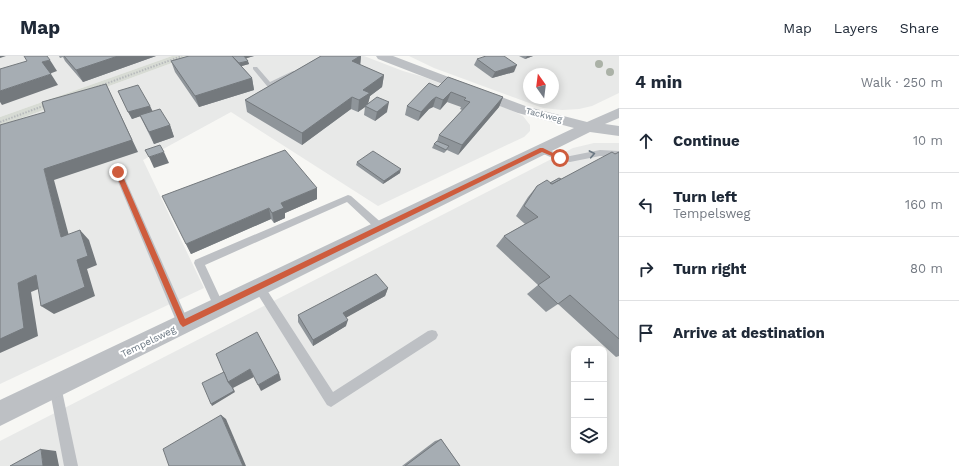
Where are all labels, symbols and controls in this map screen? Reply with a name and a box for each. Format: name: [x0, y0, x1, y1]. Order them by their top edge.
text: Map: [20, 16, 60, 39]
text: Map: [783, 20, 812, 36]
text: Layers: [834, 20, 878, 36]
text: Share: [900, 20, 939, 36]
north arrow: [523, 68, 559, 104]
text: 4 min: [635, 72, 682, 92]
text: Walk · 250 m: [861, 75, 943, 90]
street label: Tackweg: [525, 106, 563, 124]
icon: ahead: [635, 130, 657, 152]
text: Continue: [673, 132, 740, 150]
text: 10 m: [913, 133, 943, 148]
route start: [551, 149, 569, 167]
one-way arrow: [589, 150, 595, 159]
route end: [109, 163, 127, 181]
text: Turn left: [673, 188, 737, 206]
icon: left: [635, 194, 657, 216]
text: 160 m: [905, 197, 943, 212]
text: Tempelsweg: [673, 206, 750, 221]
icon: right: [635, 258, 657, 280]
text: Turn right: [673, 260, 746, 278]
text: 80 m: [910, 261, 943, 276]
icon: arrive: [635, 322, 657, 344]
street label: Tempelsweg: [119, 323, 178, 359]
text: Arrive at destination: [673, 324, 825, 342]
map controls: [571, 346, 607, 454]
button: +: [571, 346, 607, 382]
button: −: [571, 382, 607, 418]
button: layers: [571, 418, 607, 454]

